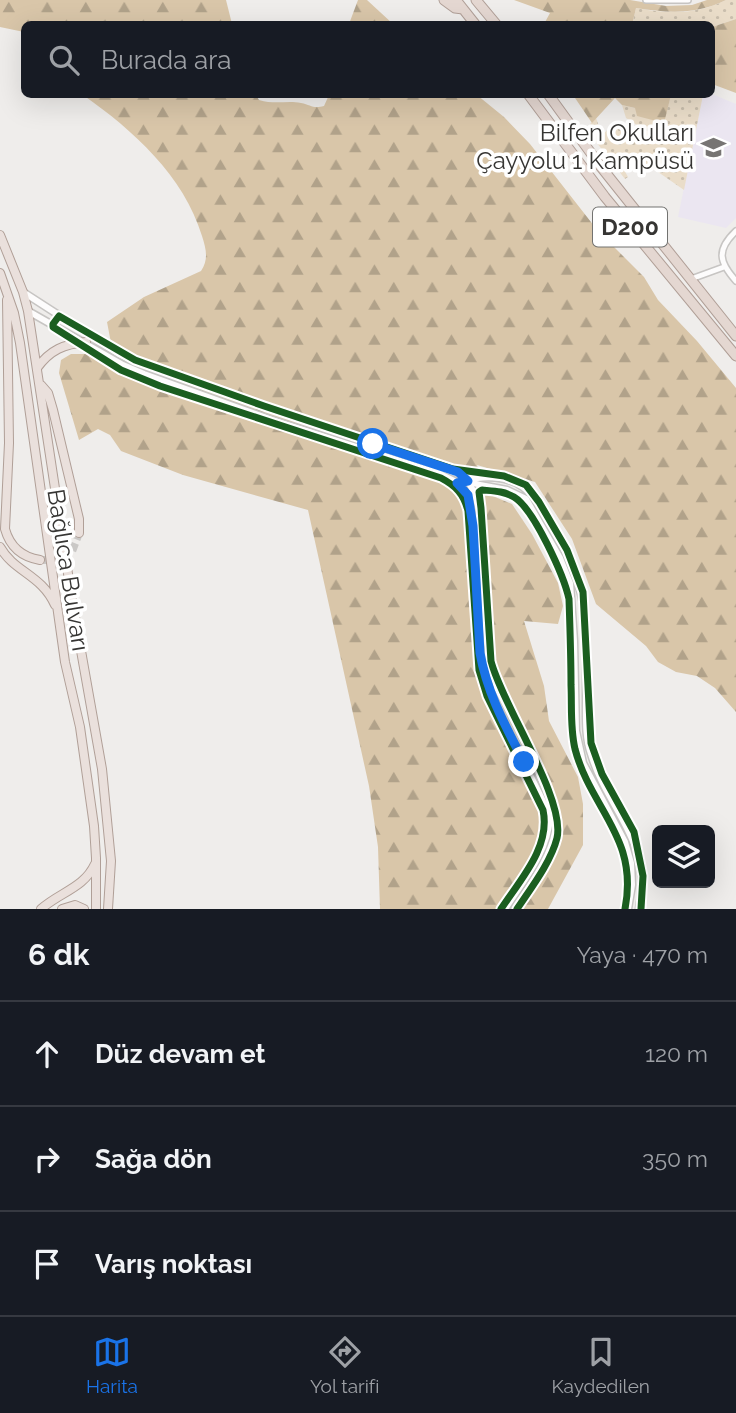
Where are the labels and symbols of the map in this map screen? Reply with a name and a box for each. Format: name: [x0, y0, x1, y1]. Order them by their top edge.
place label: Bilfen Okulları Çayyolu 1 Kampüsü: [476, 118, 694, 175]
school or university icon: Bilfen Okulları Çayyolu 1 Kampüsü: [700, 133, 728, 161]
road number: D200: [593, 208, 667, 246]
route start: [357, 428, 388, 459]
street label: Bağlıca Bulvarı: [41, 487, 96, 653]
route end: [508, 746, 539, 777]

